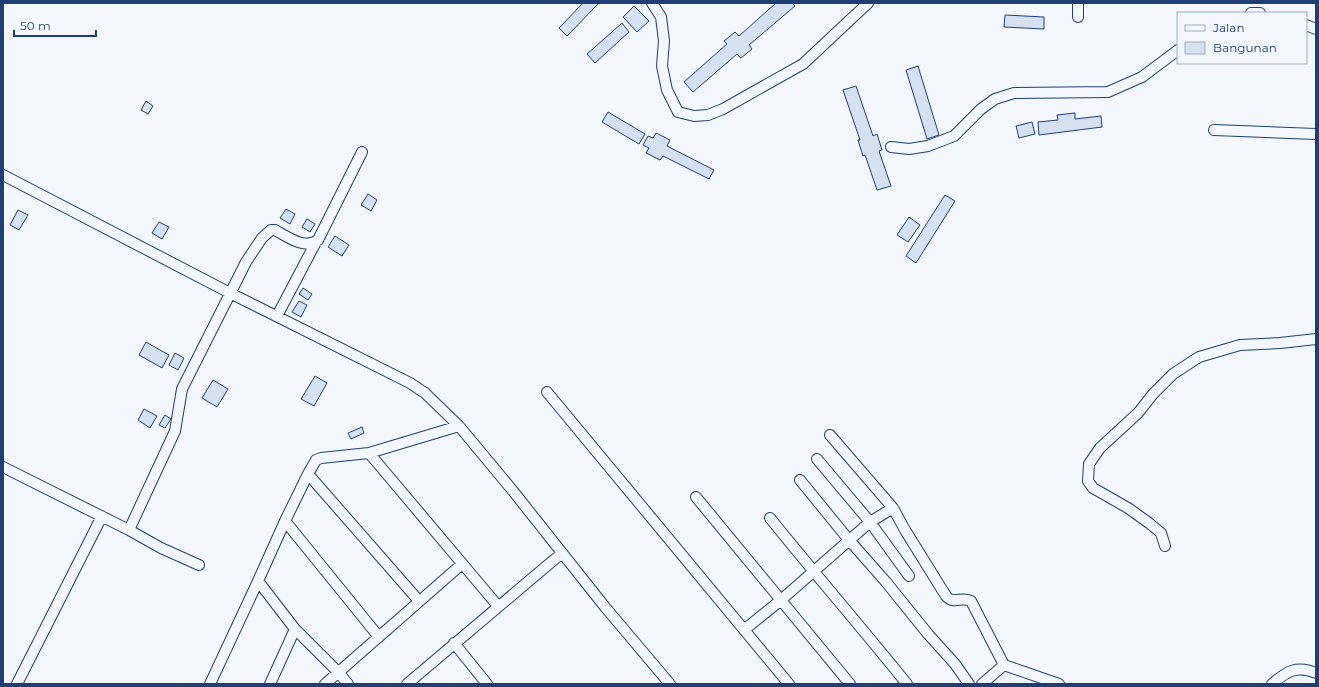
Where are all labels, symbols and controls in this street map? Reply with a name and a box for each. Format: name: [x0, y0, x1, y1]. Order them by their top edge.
scale bar: [14, 12, 96, 38]
legend: [1177, 12, 1307, 64]
text: 50 m: [20, 18, 51, 33]
text: Jalan: [1212, 20, 1245, 35]
text: Bangunan: [1213, 40, 1277, 55]

